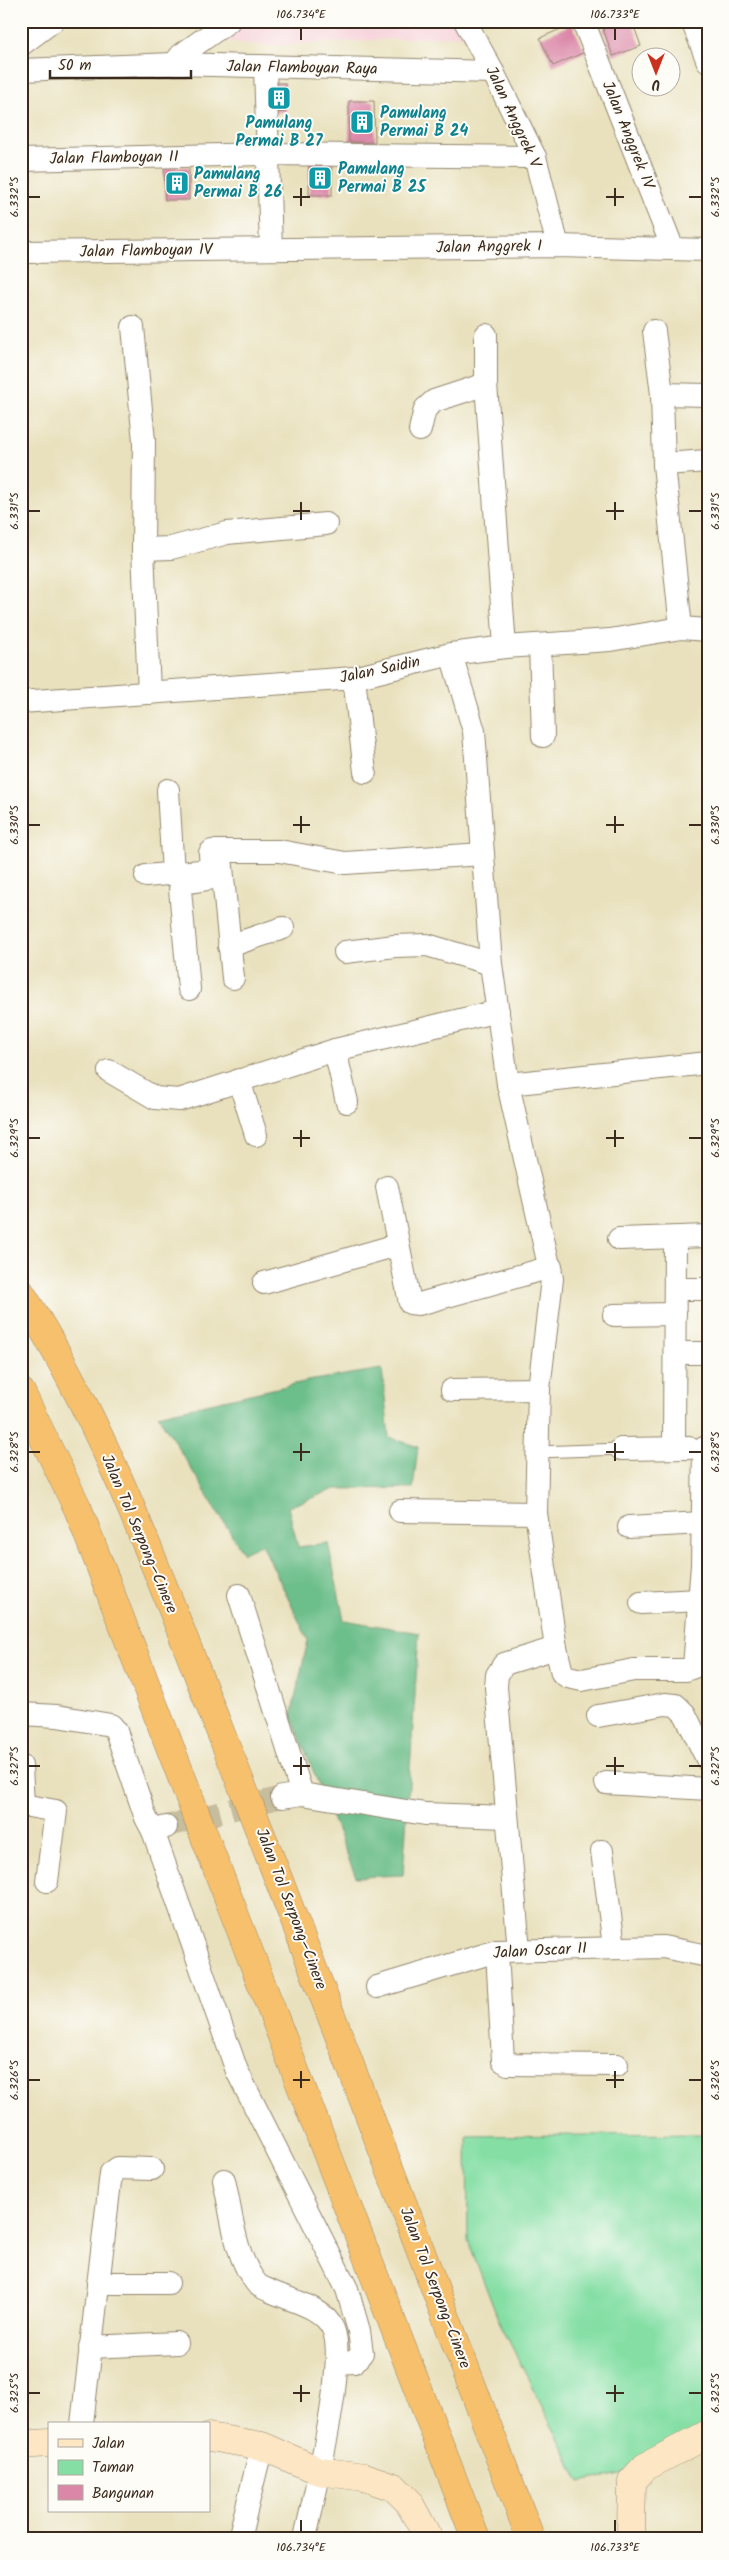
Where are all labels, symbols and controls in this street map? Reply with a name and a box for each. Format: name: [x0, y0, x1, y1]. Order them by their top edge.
text: 106.734°E: [276, 5, 327, 24]
text: 106.733°E: [590, 5, 641, 24]
scale bar: [50, 48, 191, 80]
north arrow: [632, 48, 682, 98]
text: 50 m: [58, 54, 92, 78]
street label: Jalan Flamboyan Raya: [226, 54, 378, 82]
street label: Jalan Anggrek V: [478, 62, 548, 173]
text: U: [651, 73, 660, 95]
street label: Jalan Anggrek IV: [595, 77, 662, 194]
building icon: Pamulang Permai B 27: [266, 85, 292, 111]
place label: Pamulang Permai B 24: [380, 101, 468, 144]
building icon: Pamulang Permai B 24: [349, 109, 375, 135]
place label: Pamulang Permai B 27: [236, 111, 323, 154]
street label: Jalan Flamboyan II: [49, 144, 179, 172]
place label: Pamulang Permai B 25: [338, 157, 427, 200]
place label: Pamulang Permai B 26: [194, 162, 282, 205]
building icon: Pamulang Permai B 25: [307, 165, 333, 191]
building icon: Pamulang Permai B 26: [164, 170, 190, 196]
text: 6.332°S: [5, 176, 24, 217]
text: 6.332°S: [706, 176, 725, 217]
street label: Jalan Anggrek I: [436, 234, 542, 260]
street label: Jalan Flamboyan IV: [79, 237, 214, 265]
text: 6.331°S: [5, 492, 24, 530]
text: 6.331°S: [706, 492, 725, 530]
street label: Jalan Saidin: [338, 649, 422, 691]
text: 6.330°S: [5, 805, 24, 845]
text: 6.330°S: [706, 805, 725, 845]
text: 6.329°S: [5, 1118, 24, 1158]
text: 6.329°S: [706, 1118, 725, 1158]
text: 6.328°S: [5, 1431, 24, 1473]
text: 6.328°S: [706, 1431, 725, 1473]
street label: Jalan Tol Serpong–Cinere: [94, 1450, 184, 1618]
text: 6.327°S: [5, 1746, 24, 1786]
text: 6.327°S: [706, 1746, 725, 1786]
street label: Jalan Tol Serpong–Cinere: [249, 1825, 333, 1993]
street label: Jalan Oscar II: [492, 1936, 588, 1966]
text: 6.326°S: [5, 2059, 24, 2100]
text: 6.326°S: [706, 2059, 725, 2100]
street label: Jalan Tol Serpong–Cinere: [393, 2204, 477, 2372]
text: 6.325°S: [5, 2372, 24, 2413]
text: 6.325°S: [706, 2372, 725, 2413]
legend: [48, 2422, 210, 2512]
text: Jalan: [92, 2432, 125, 2456]
text: Taman: [92, 2456, 134, 2480]
text: Bangunan: [92, 2482, 154, 2506]
text: 106.734°E: [276, 2538, 327, 2557]
text: 106.733°E: [590, 2538, 641, 2557]

